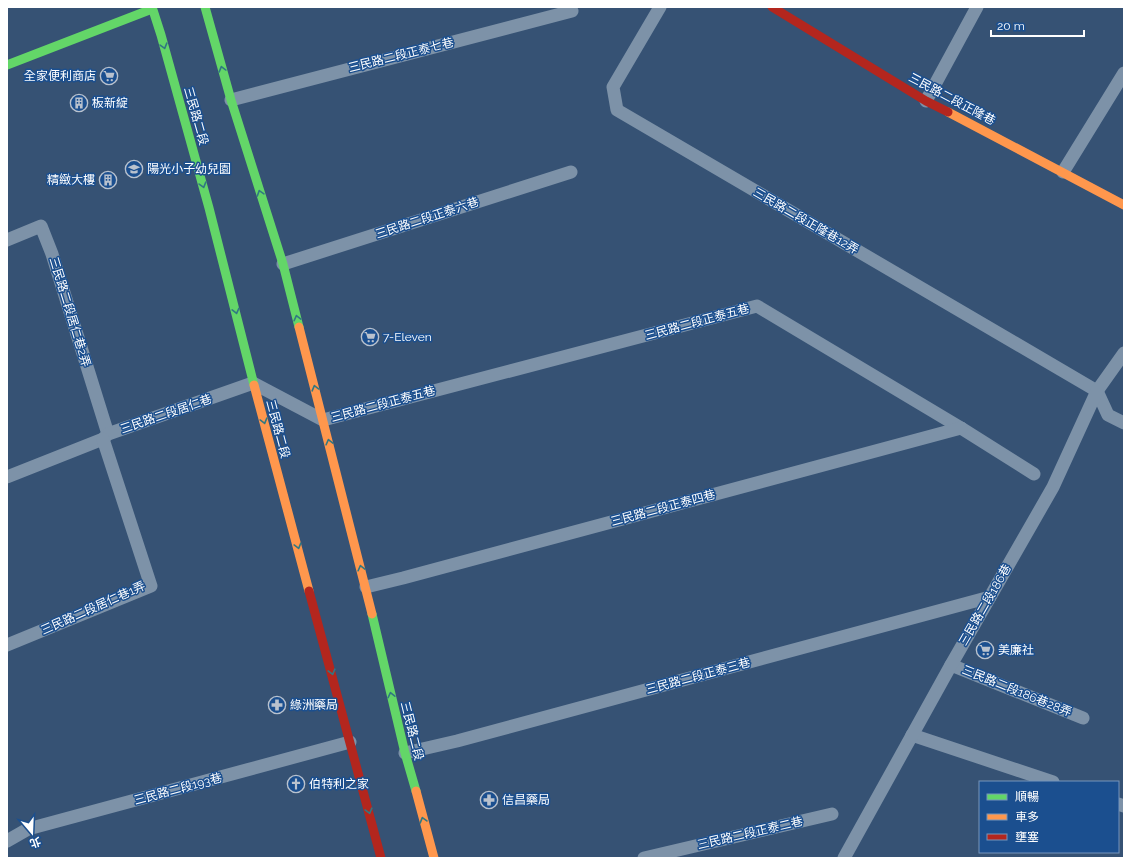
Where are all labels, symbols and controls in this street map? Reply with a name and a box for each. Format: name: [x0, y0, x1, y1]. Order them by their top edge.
scale bar: [991, 12, 1084, 38]
text: 20 m: [997, 19, 1025, 33]
street label: 三民路二段正泰七巷: [347, 35, 455, 75]
one-way arrow: [160, 43, 168, 50]
supermarket icon: 全家便利商店: [99, 66, 119, 86]
one-way arrow: [218, 66, 227, 73]
place label: 全家便利商店: [24, 69, 96, 83]
street label: 三民路二段正隆巷: [906, 70, 998, 128]
street label: 三民路二段: [181, 85, 211, 147]
building icon: 板新綻: [69, 93, 89, 113]
place label: 板新綻: [92, 96, 128, 110]
school or university icon: 陽光小子幼兒園: [124, 159, 144, 179]
place label: 陽光小子幼兒園: [147, 162, 231, 176]
building icon: 精緻大樓: [98, 170, 118, 190]
place label: 精緻大樓: [47, 173, 95, 187]
one-way arrow: [198, 181, 207, 188]
street label: 三民路二段正隆巷12弄: [751, 185, 861, 257]
one-way arrow: [256, 190, 265, 197]
street label: 三民路二段正泰六巷: [373, 195, 481, 241]
street label: 三民路二段居仁巷2弄: [47, 255, 93, 369]
street label: 三民路二段正泰五巷: [643, 301, 751, 343]
one-way arrow: [231, 308, 239, 314]
one-way arrow: [293, 315, 301, 321]
supermarket icon: 7-Eleven: [360, 327, 380, 347]
place label: 7-Eleven: [383, 330, 432, 344]
street label: 三民路二段正泰五巷: [329, 383, 437, 425]
one-way arrow: [311, 385, 319, 391]
street label: 三民路二段居仁巷: [118, 392, 214, 436]
street label: 三民路二段: [263, 398, 293, 460]
one-way arrow: [259, 417, 268, 424]
one-way arrow: [325, 439, 334, 446]
street label: 三民路二段正泰四巷: [609, 487, 717, 529]
one-way arrow: [293, 543, 302, 550]
street label: 三民路二段186巷: [956, 562, 1014, 648]
one-way arrow: [357, 565, 366, 572]
street label: 三民路二段居仁巷1弄: [38, 579, 148, 637]
supermarket icon: 美廉社: [975, 640, 995, 660]
place label: 美廉社: [998, 643, 1034, 657]
street label: 三民路二段正泰三巷: [644, 655, 752, 697]
street label: 三民路二段186巷28弄: [960, 663, 1074, 719]
one-way arrow: [327, 669, 335, 675]
one-way arrow: [387, 691, 396, 698]
pharmacy icon: 綠洲藥局: [267, 695, 287, 715]
place label: 綠洲藥局: [290, 698, 338, 712]
street label: 三民路二段: [398, 700, 426, 762]
street label: 三民路二段193巷: [132, 771, 224, 807]
church icon: 伯特利之家: [286, 774, 306, 794]
place label: 伯特利之家: [309, 777, 369, 791]
legend: [979, 781, 1119, 853]
pharmacy icon: 信昌藥局: [479, 790, 499, 810]
text: 順暢: [1015, 790, 1039, 804]
place label: 信昌藥局: [502, 793, 550, 807]
one-way arrow: [364, 807, 373, 814]
text: 車多: [1015, 810, 1039, 824]
north arrow: [12, 813, 52, 853]
street label: 三民路二段正泰二巷: [696, 814, 804, 852]
one-way arrow: [419, 817, 428, 824]
text: 壅塞: [1015, 830, 1039, 844]
text: 北: [28, 834, 42, 850]

